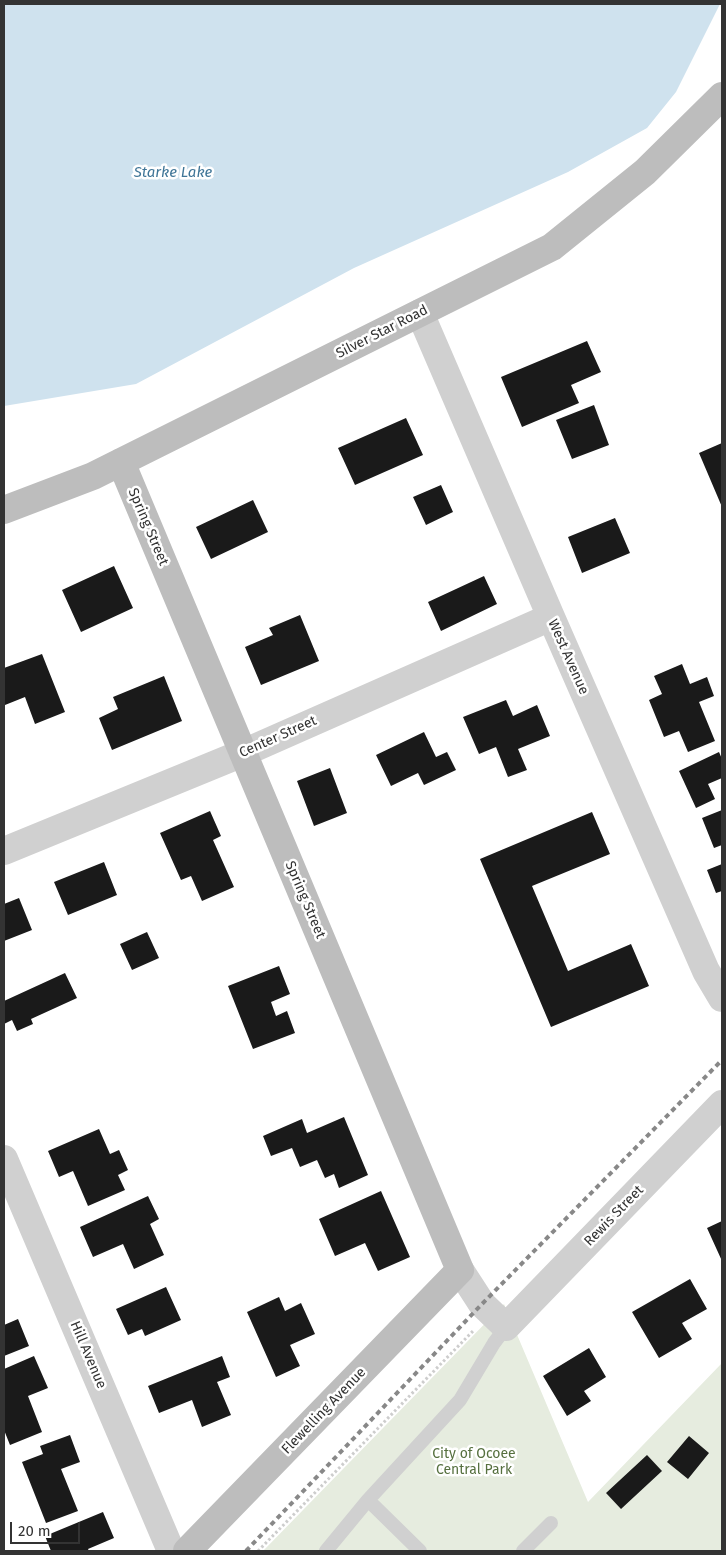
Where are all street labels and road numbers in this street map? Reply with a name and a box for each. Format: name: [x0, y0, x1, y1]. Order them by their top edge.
street label: Silver Star Road: [333, 302, 431, 362]
street label: Spring Street: [124, 486, 172, 568]
street label: West Avenue: [544, 617, 592, 697]
street label: Center Street: [237, 712, 319, 762]
street label: Spring Street: [281, 859, 329, 941]
street label: Rewis Street: [581, 1182, 647, 1250]
street label: Hill Avenue: [66, 1319, 110, 1391]
street label: Flewelling Avenue: [278, 1364, 370, 1458]

